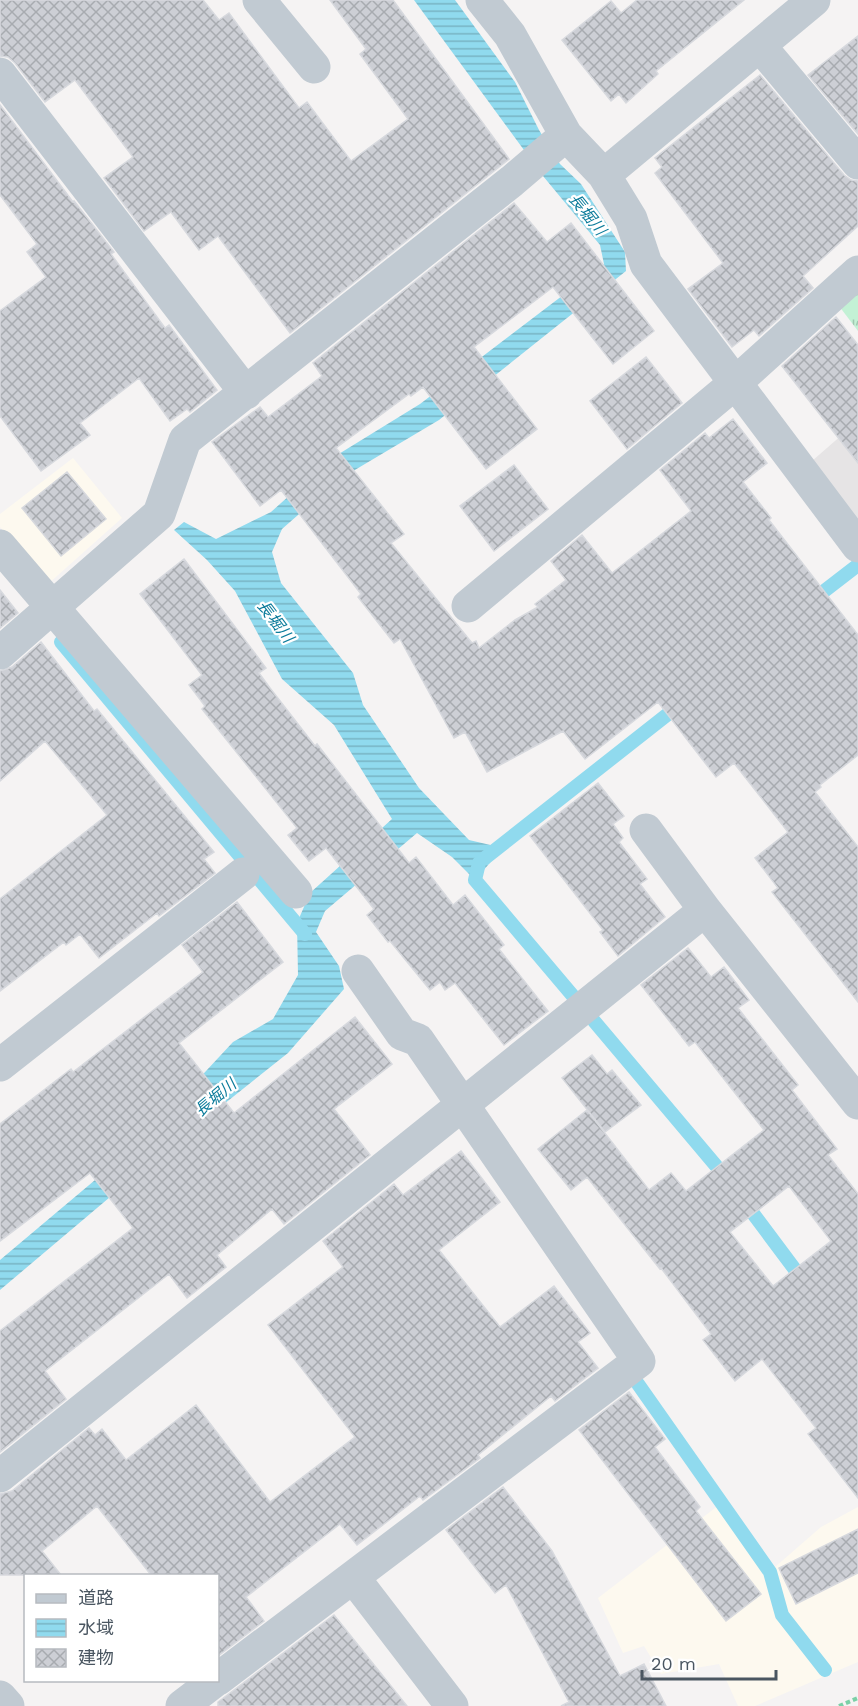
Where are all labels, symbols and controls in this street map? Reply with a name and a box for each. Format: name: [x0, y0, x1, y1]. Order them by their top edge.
water label: 長堀川: [565, 190, 611, 240]
water label: 長堀川: [254, 596, 299, 648]
water label: 長堀川: [191, 1073, 241, 1120]
legend: [24, 1574, 219, 1682]
text: 道路: [78, 1587, 114, 1608]
text: 水域: [78, 1617, 114, 1638]
scale bar: [642, 1643, 776, 1681]
text: 建物: [78, 1647, 114, 1668]
text: 20 m: [651, 1653, 696, 1674]

